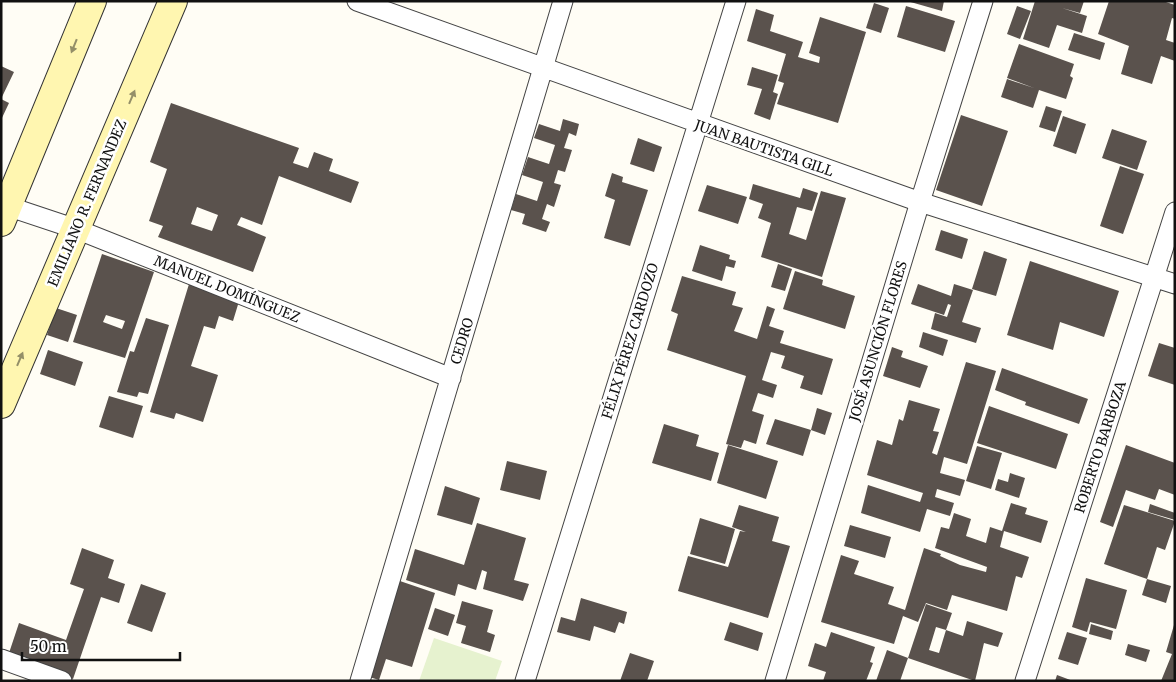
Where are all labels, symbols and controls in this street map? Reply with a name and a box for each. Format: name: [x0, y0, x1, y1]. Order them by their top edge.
one-way arrow: [69, 39, 77, 53]
one-way arrow: [129, 90, 137, 104]
street label: JUAN BAUTISTA GILL: [691, 115, 836, 180]
street label: EMILIANO R. FERNANDEZ: [44, 117, 130, 289]
street label: MANUEL DOMÍNGUEZ: [151, 251, 303, 327]
street label: JOSÉ ASUNCIÓN FLORES: [845, 259, 911, 424]
street label: FÉLIX PÉREZ CARDOZO: [598, 261, 662, 421]
street label: CEDRO: [446, 315, 478, 367]
one-way arrow: [17, 352, 25, 366]
street label: ROBERTO BARBOZA: [1070, 379, 1130, 515]
scale bar: [22, 630, 180, 662]
text: 50 m: [30, 637, 67, 656]

